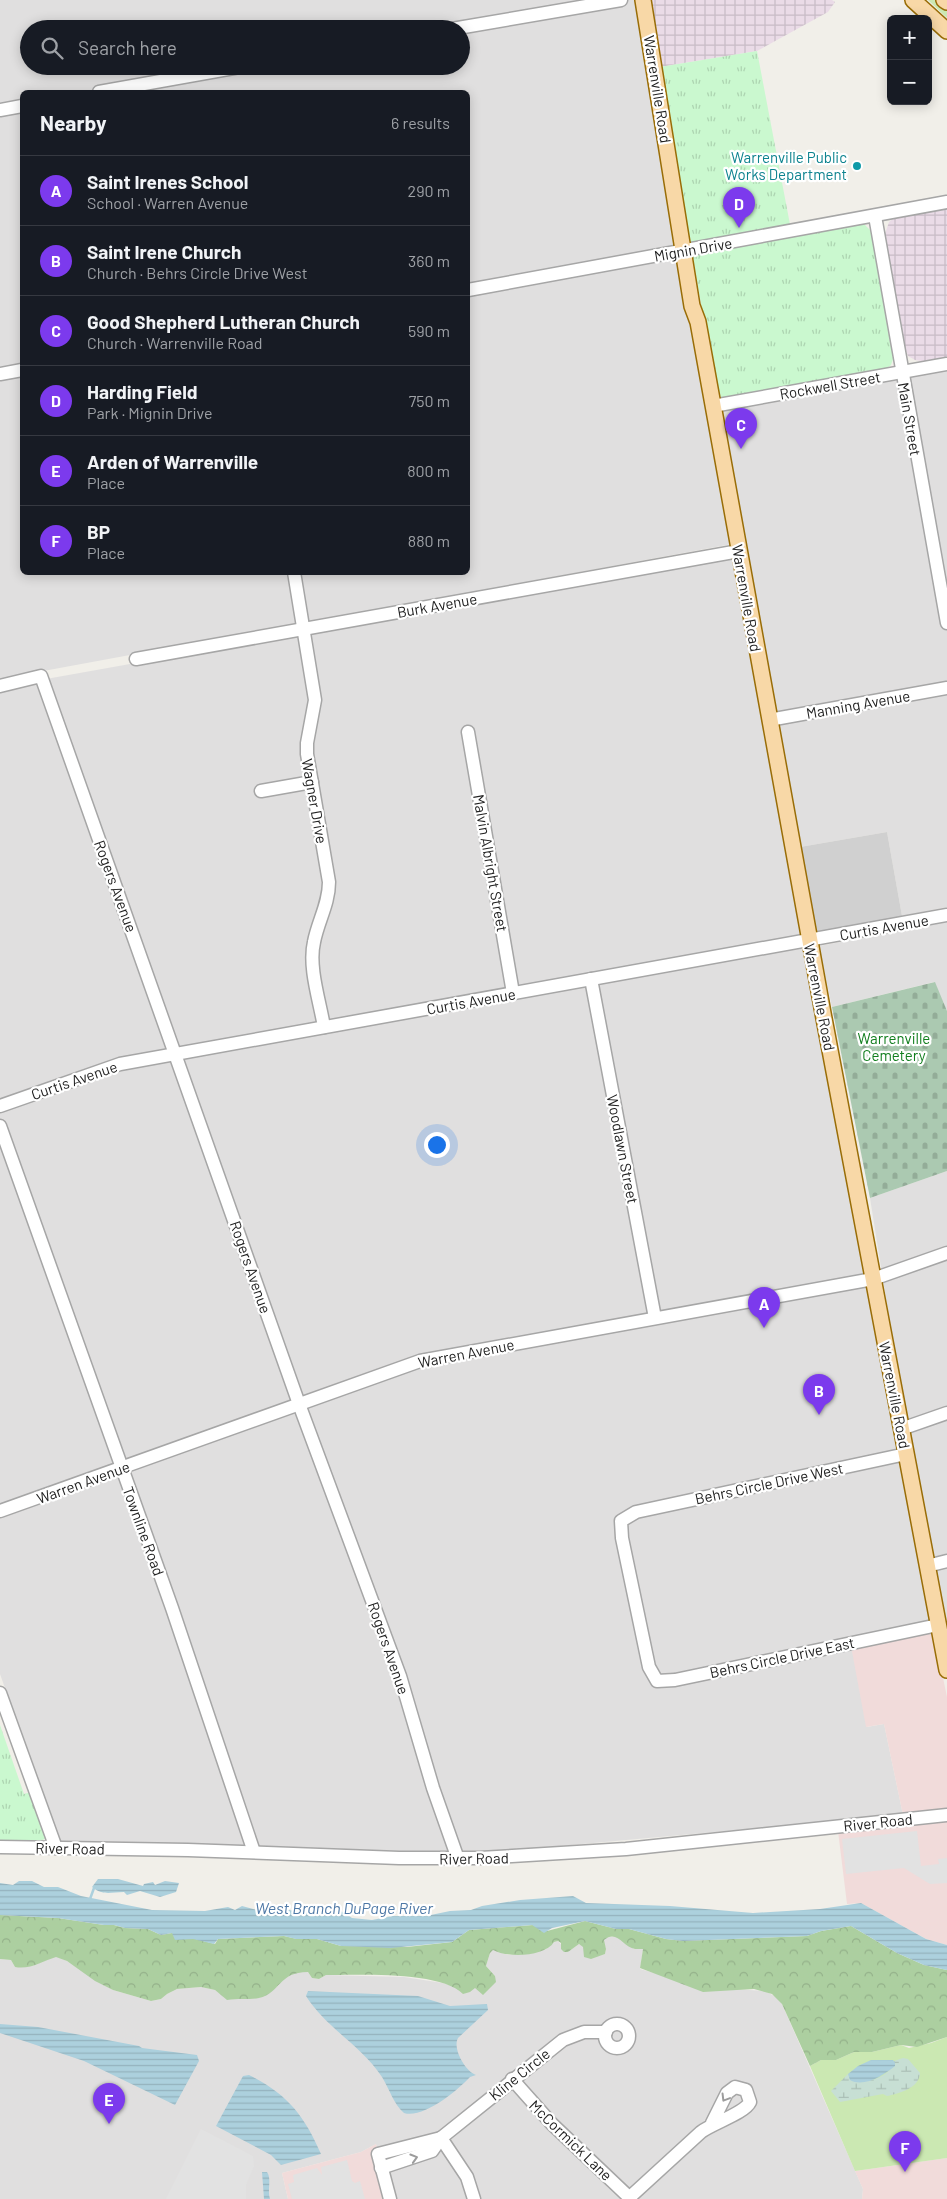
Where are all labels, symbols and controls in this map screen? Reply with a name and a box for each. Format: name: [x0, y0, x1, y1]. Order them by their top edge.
map controls: [887, 15, 932, 105]
button: +: [887, 15, 932, 60]
search box: [20, 20, 470, 75]
icon: search: [38, 34, 66, 62]
street label: Warrenville Road: [641, 34, 675, 144]
text: Search here: [78, 36, 177, 59]
button: −: [887, 60, 932, 105]
text: Nearby: [40, 110, 106, 135]
text: 6 results: [391, 113, 450, 132]
place label: Warrenville Public Works Department: [725, 148, 847, 183]
marker: Warrenville Public Works Department: [851, 160, 863, 172]
text: Saint Irenes School: [87, 170, 248, 193]
text: A: [51, 181, 61, 200]
text: 290 m: [408, 181, 450, 200]
pin: D: [723, 187, 755, 228]
text: School · Warren Avenue: [87, 193, 248, 212]
street label: Mignin Drive: [653, 233, 733, 265]
text: Saint Irene Church: [87, 240, 241, 263]
text: B: [51, 251, 61, 270]
text: 360 m: [408, 251, 450, 270]
text: Church · Behrs Circle Drive West: [87, 263, 307, 282]
text: Good Shepherd Lutheran Church: [87, 310, 360, 333]
text: C: [51, 321, 61, 340]
text: 590 m: [408, 321, 450, 340]
text: Church · Warrenville Road: [87, 333, 263, 352]
street label: Rockwell Street: [778, 367, 882, 403]
text: Harding Field: [87, 380, 198, 403]
street label: Main Street: [895, 381, 925, 457]
text: D: [51, 391, 61, 410]
text: 750 m: [409, 391, 450, 410]
text: Park · Mignin Drive: [87, 403, 212, 422]
pin: C: [725, 408, 757, 449]
text: Arden of Warrenville: [87, 450, 258, 473]
text: E: [51, 461, 61, 480]
text: 800 m: [407, 461, 450, 480]
text: Place: [87, 473, 125, 492]
text: BP: [87, 520, 110, 543]
text: F: [52, 531, 60, 550]
text: 880 m: [408, 531, 450, 550]
text: Place: [87, 543, 125, 562]
street label: Warrenville Road: [729, 543, 765, 653]
street label: Burk Avenue: [396, 589, 478, 621]
street label: Manning Avenue: [805, 686, 911, 722]
street label: Wagner Drive: [299, 757, 331, 845]
street label: Malvin Albright Street: [470, 793, 512, 933]
street label: Rogers Avenue: [91, 838, 141, 934]
street label: Curtis Avenue: [838, 910, 930, 944]
street label: Warrenville Road: [801, 942, 839, 1052]
street label: Curtis Avenue: [425, 984, 517, 1018]
park label: Warrenville Cemetery: [858, 1029, 930, 1064]
street label: Curtis Avenue: [29, 1057, 119, 1103]
street label: Woodlawn Street: [604, 1093, 642, 1205]
your location: [424, 1132, 450, 1158]
street label: Rogers Avenue: [227, 1218, 275, 1316]
pin: A: [748, 1287, 780, 1328]
street label: Warren Avenue: [416, 1335, 516, 1371]
street label: Warrenville Road: [876, 1340, 914, 1450]
pin: B: [803, 1374, 835, 1415]
street label: Warren Avenue: [34, 1457, 132, 1507]
street label: Behrs Circle Drive West: [693, 1458, 845, 1508]
street label: Townline Road: [120, 1484, 168, 1578]
street label: Rogers Avenue: [365, 1599, 413, 1697]
street label: Behrs Circle Drive East: [708, 1633, 856, 1681]
street label: River Road: [842, 1809, 914, 1835]
street label: River Road: [35, 1838, 105, 1858]
street label: River Road: [439, 1848, 509, 1868]
water label: West Branch DuPage River: [255, 1898, 434, 1917]
street label: Kline Circle: [485, 2044, 553, 2104]
pin: E: [93, 2083, 125, 2124]
one-way arrow: [721, 2093, 731, 2102]
street label: McCormick Lane: [526, 2096, 616, 2184]
pin: F: [889, 2131, 921, 2172]
one-way arrow: [410, 2153, 418, 2163]

